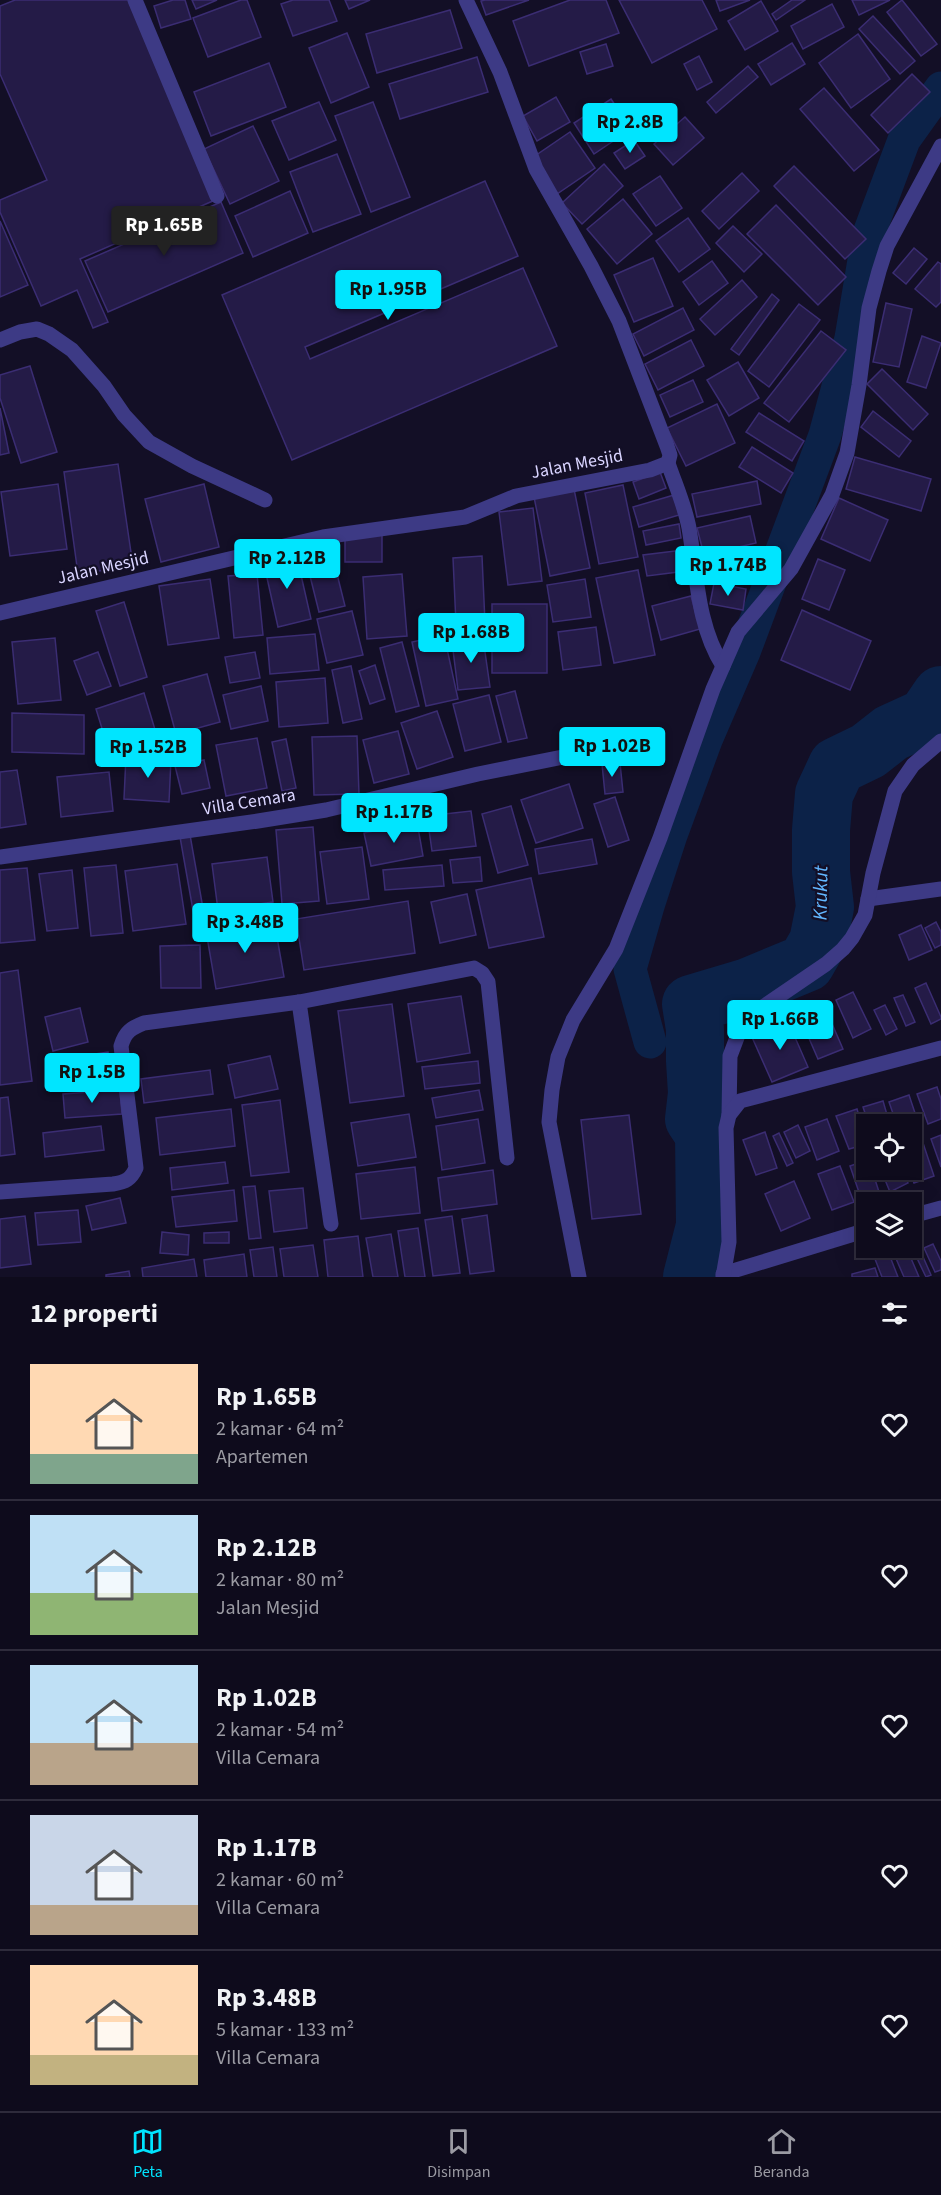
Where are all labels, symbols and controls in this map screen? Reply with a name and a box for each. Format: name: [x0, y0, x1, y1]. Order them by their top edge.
pin: Rp 2.8B: [575, 103, 685, 154]
text: Rp 2.8B: [597, 108, 663, 136]
pin: Rp 1.65B: [102, 206, 226, 257]
text: Rp 1.65B: [125, 211, 203, 239]
pin: Rp 1.95B: [326, 270, 450, 321]
text: Rp 1.95B: [349, 275, 427, 303]
street label: Jalan Mesjid: [529, 443, 625, 485]
pin: Rp 2.12B: [225, 539, 349, 590]
text: Rp 2.12B: [248, 544, 326, 572]
street label: Jalan Mesjid: [55, 545, 151, 591]
pin: Rp 1.74B: [666, 546, 790, 597]
text: Rp 1.74B: [689, 551, 767, 579]
pin: Rp 1.68B: [409, 613, 533, 664]
text: Rp 1.68B: [432, 618, 510, 646]
pin: Rp 1.02B: [550, 727, 674, 778]
pin: Rp 1.52B: [86, 728, 210, 779]
text: Rp 1.02B: [573, 732, 651, 760]
text: Rp 1.52B: [109, 733, 187, 761]
street label: Villa Cemara: [201, 782, 297, 822]
pin: Rp 1.17B: [332, 793, 456, 844]
text: Rp 1.17B: [355, 798, 433, 826]
water label: Krukut: [807, 865, 835, 921]
pin: Rp 3.48B: [183, 903, 307, 954]
text: Rp 3.48B: [206, 908, 284, 936]
pin: Rp 1.66B: [718, 1000, 842, 1051]
text: Rp 1.66B: [741, 1005, 819, 1033]
pin: Rp 1.5B: [37, 1053, 147, 1104]
text: Rp 1.5B: [59, 1058, 125, 1086]
map controls: [856, 1114, 922, 1258]
button: locate: [856, 1114, 922, 1180]
button: layers: [856, 1192, 922, 1258]
text: 12 properti: [30, 1295, 158, 1332]
icon: filters: [878, 1297, 911, 1330]
text: Rp 1.65B: [216, 1378, 317, 1415]
icon: home: [78, 1388, 150, 1460]
icon: heart: [878, 1408, 911, 1441]
text: 2 kamar · 64 m²: [216, 1415, 344, 1443]
text: Apartemen: [216, 1443, 309, 1471]
text: Rp 2.12B: [216, 1529, 317, 1566]
icon: home: [78, 1539, 150, 1611]
icon: heart: [878, 1559, 911, 1592]
text: 2 kamar · 80 m²: [216, 1566, 344, 1594]
text: Jalan Mesjid: [216, 1594, 320, 1622]
text: Rp 1.02B: [216, 1679, 317, 1716]
icon: home: [78, 1689, 150, 1761]
icon: heart: [878, 1709, 911, 1742]
text: 2 kamar · 54 m²: [216, 1716, 344, 1744]
text: Villa Cemara: [216, 1744, 320, 1772]
text: Rp 1.17B: [216, 1829, 317, 1866]
icon: home: [78, 1839, 150, 1911]
icon: heart: [878, 1859, 911, 1892]
text: 2 kamar · 60 m²: [216, 1866, 344, 1894]
text: Villa Cemara: [216, 1894, 320, 1922]
text: Rp 3.48B: [216, 1979, 317, 2016]
icon: home: [78, 1989, 150, 2061]
icon: heart: [878, 2009, 911, 2042]
text: 5 kamar · 133 m²: [216, 2016, 354, 2044]
text: Villa Cemara: [216, 2044, 320, 2072]
tab: Peta: [131, 2125, 164, 2183]
tab: Disimpan: [427, 2125, 490, 2183]
tab: Beranda: [753, 2125, 810, 2183]

